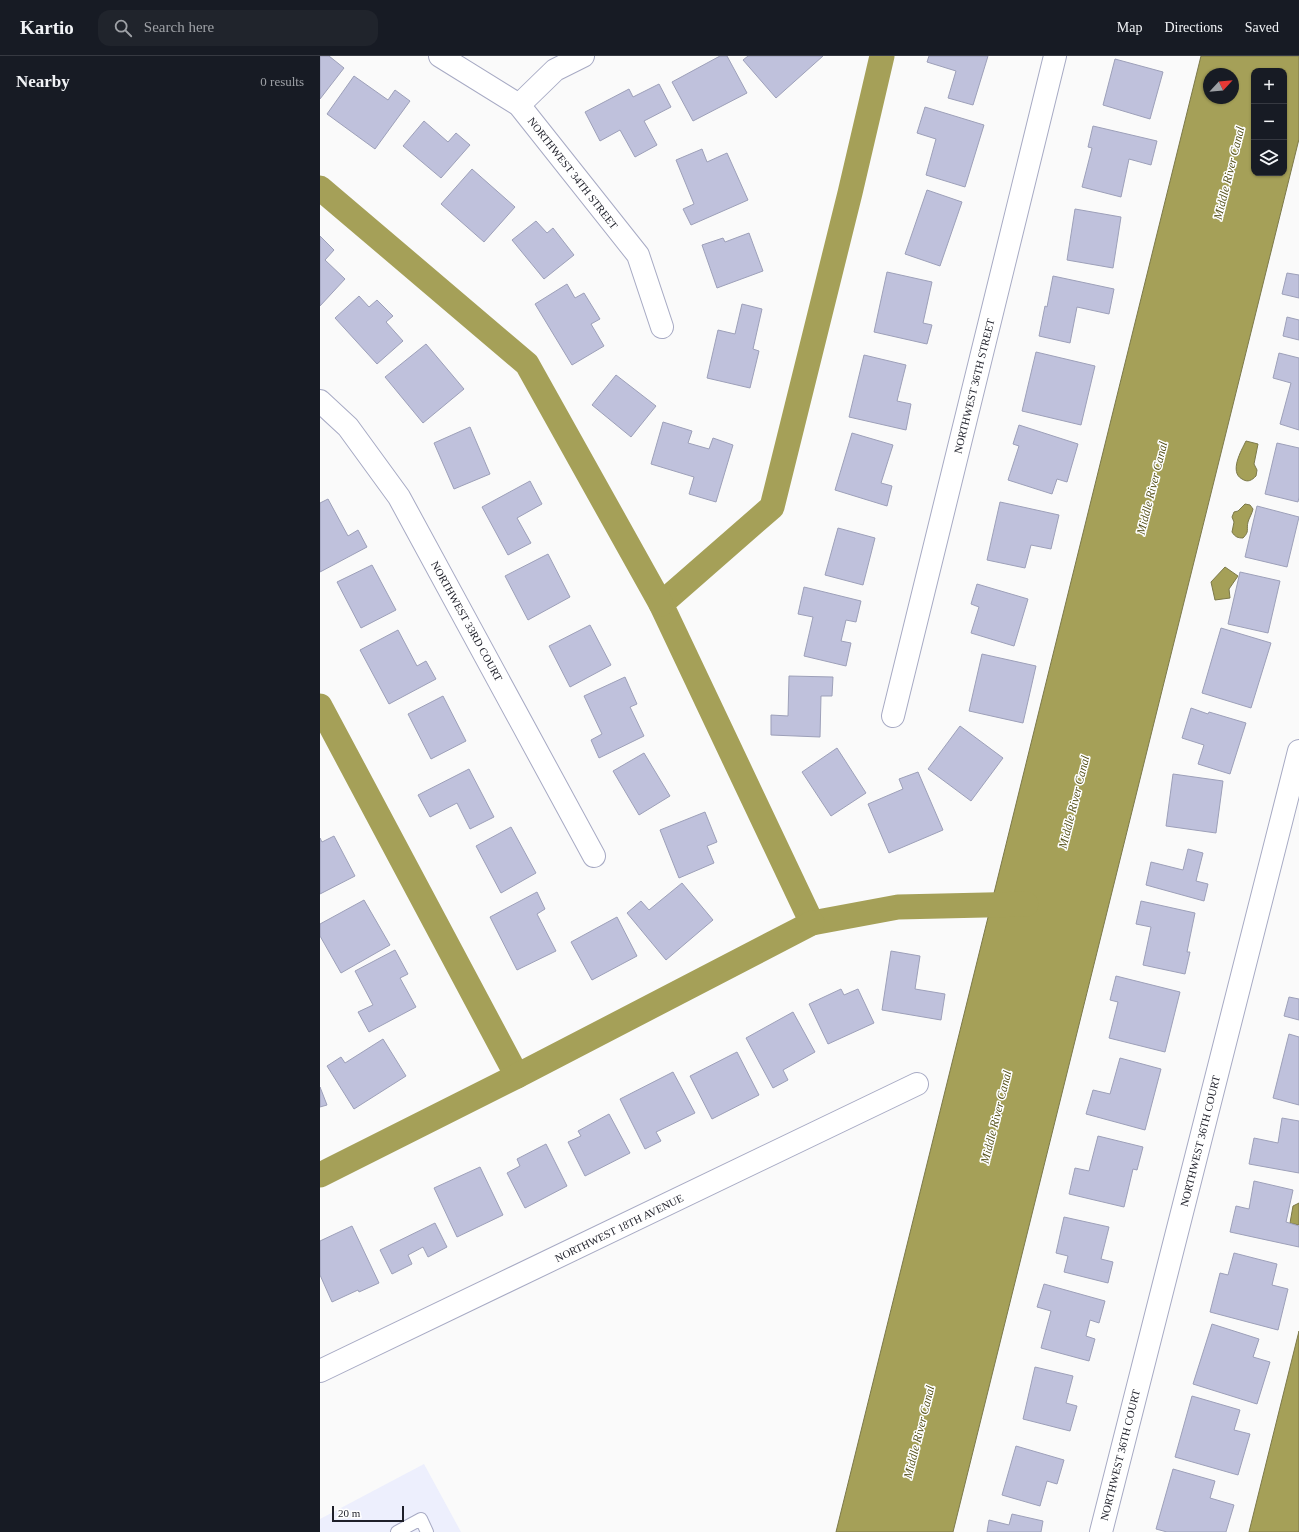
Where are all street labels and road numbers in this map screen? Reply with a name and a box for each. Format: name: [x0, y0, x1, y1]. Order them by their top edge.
street label: NORTHWEST 34TH STREET: [526, 115, 621, 231]
street label: NORTHWEST 36TH STREET: [951, 317, 997, 455]
street label: NORTHWEST 33RD COURT: [429, 559, 505, 683]
street label: NORTHWEST 36TH COURT: [1178, 1074, 1222, 1208]
street label: NORTHWEST 18TH AVENUE: [553, 1192, 685, 1264]
street label: NORTHWEST 36TH COURT: [1098, 1388, 1142, 1522]

